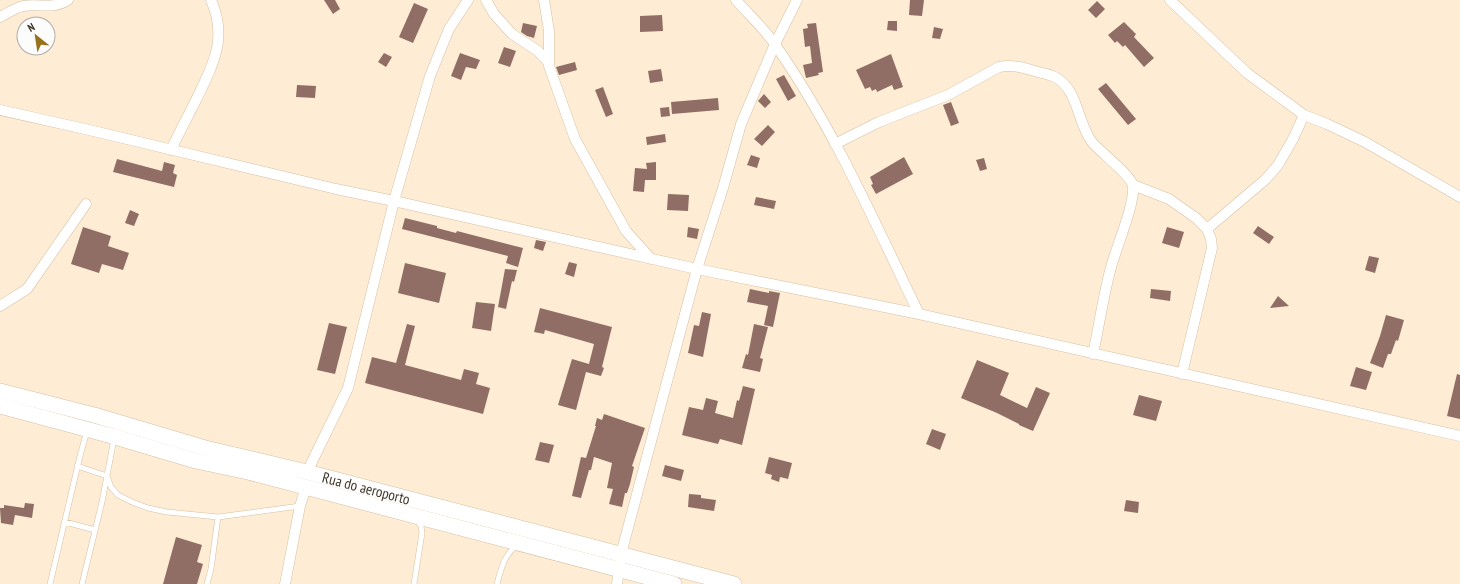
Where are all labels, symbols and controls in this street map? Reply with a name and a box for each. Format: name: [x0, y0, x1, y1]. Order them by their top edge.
north arrow: [16, 16, 56, 56]
text: N: [25, 20, 37, 35]
street label: Rua do aeroporto: [320, 467, 412, 508]

